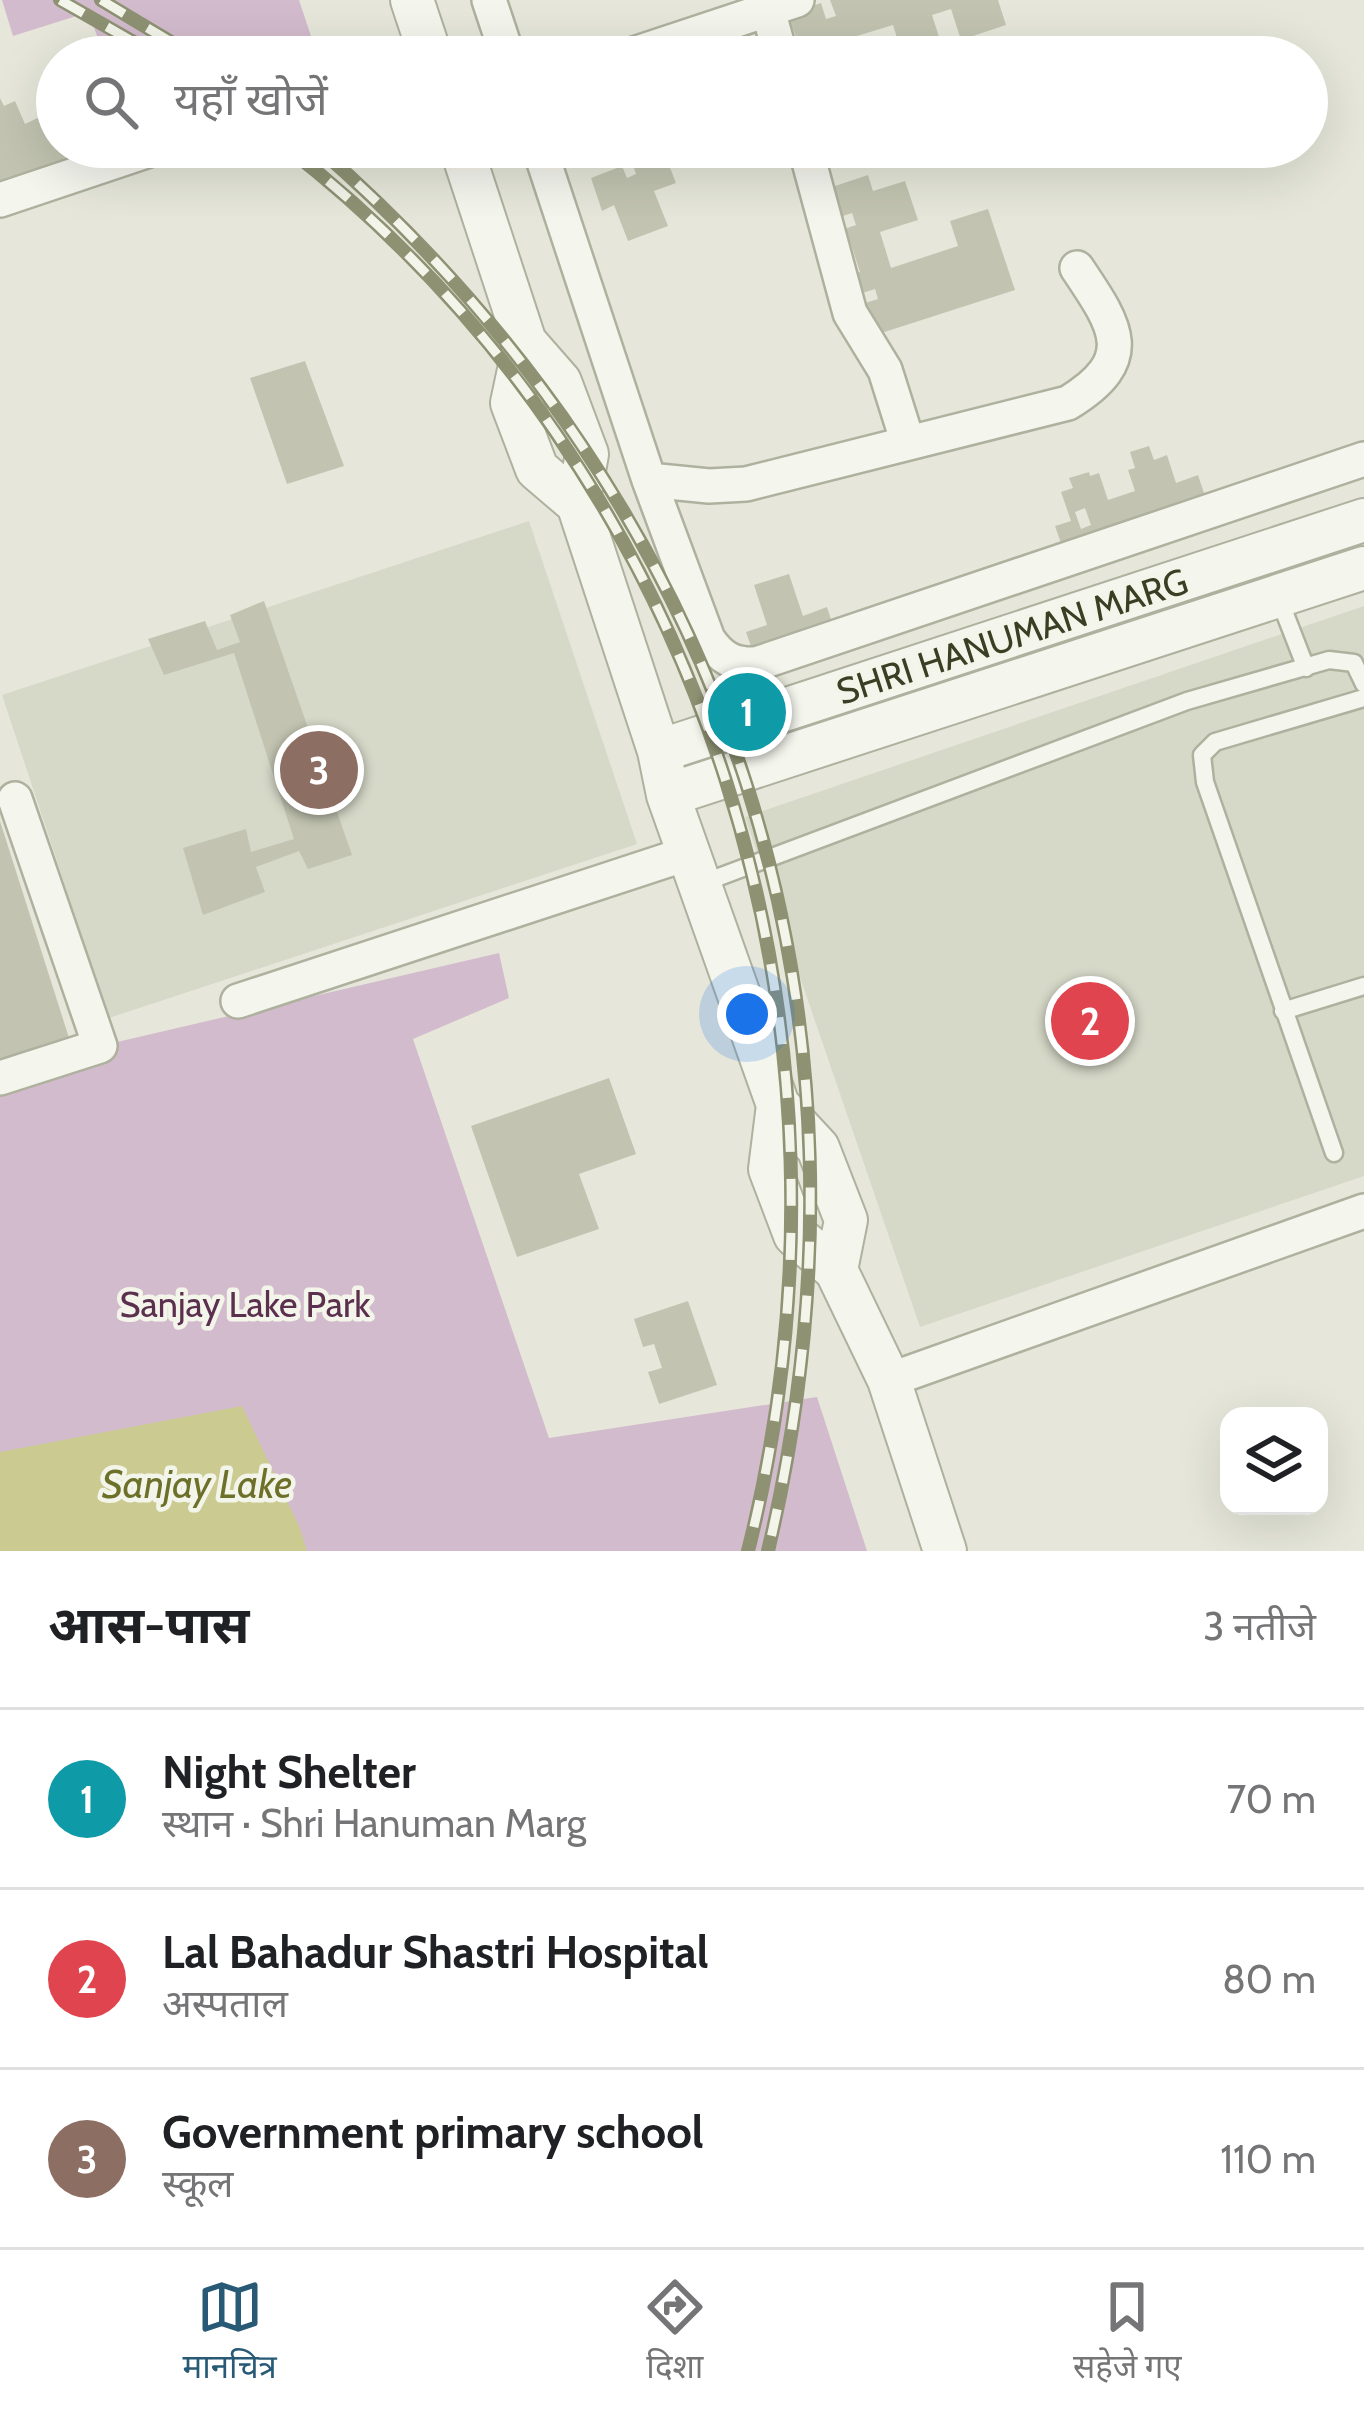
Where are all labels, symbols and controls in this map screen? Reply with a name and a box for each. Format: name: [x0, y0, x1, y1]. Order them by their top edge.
search box: [36, 36, 1328, 168]
icon: search: [78, 69, 144, 135]
text: यहाँ खोजें: [174, 72, 328, 126]
street label: SHRI HANUMAN MARG: [831, 558, 1193, 714]
pin: 1: [708, 667, 786, 757]
pin: 3: [280, 725, 358, 815]
pin: 2: [1051, 976, 1129, 1066]
your location: [717, 984, 777, 1044]
park label: Sanjay Lake Park: [120, 1282, 371, 1326]
map controls: [1220, 1407, 1328, 1515]
button: layers: [1220, 1407, 1328, 1515]
water label: Sanjay Lake: [102, 1460, 292, 1508]
text: आस-पास: [48, 1594, 249, 1656]
text: 3 नतीजे: [1203, 1602, 1316, 1650]
text: Night Shelter: [162, 1745, 416, 1799]
text: 1: [80, 1775, 94, 1823]
text: 70 m: [1227, 1775, 1316, 1823]
text: स्थान · Shri Hanuman Marg: [162, 1799, 586, 1847]
text: Lal Bahadur Shastri Hospital: [162, 1925, 709, 1979]
text: 2: [77, 1955, 97, 2003]
text: 80 m: [1222, 1955, 1316, 2003]
text: अस्पताल: [162, 1979, 288, 2027]
text: Government primary school: [162, 2105, 704, 2159]
text: 3: [76, 2135, 98, 2183]
text: 110 m: [1220, 2135, 1316, 2183]
text: स्कूल: [162, 2159, 234, 2207]
tab: मानचित्र: [183, 2274, 277, 2391]
tab: दिशा: [642, 2274, 708, 2391]
tab: सहेजे गए: [1073, 2274, 1181, 2391]

